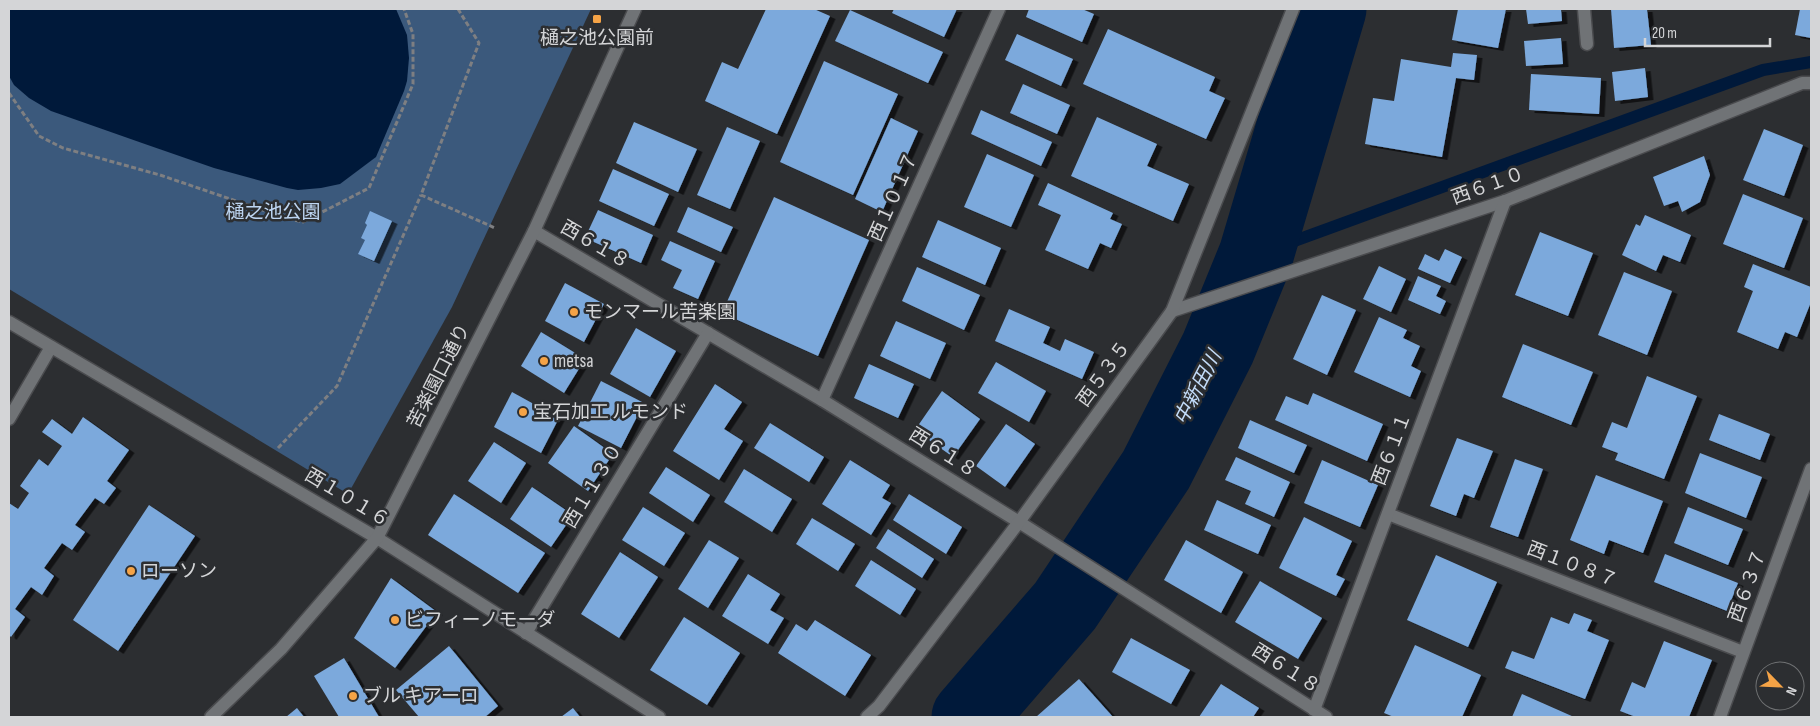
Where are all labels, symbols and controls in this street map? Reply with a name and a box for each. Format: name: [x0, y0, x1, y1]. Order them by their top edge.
marker: 樋之池公園前: [591, 13, 603, 25]
scale bar: [1645, 15, 1770, 47]
text: 20 m: [1652, 24, 1677, 43]
place label: 樋之池公園前: [540, 27, 654, 50]
street label: 西１０１７: [864, 149, 924, 245]
street label: 西６１０: [1448, 162, 1528, 210]
park label: 樋之池公園: [225, 201, 321, 224]
street label: 西６１８: [556, 216, 634, 274]
place label: モンマール苦楽園: [584, 301, 736, 324]
marker: モンマール苦楽園: [568, 306, 580, 318]
street label: 苦楽園口通り: [403, 320, 475, 432]
street label: 西５３５: [1072, 336, 1136, 412]
water label: 中新田川: [1169, 345, 1228, 429]
place label: metsa: [554, 350, 594, 373]
marker: metsa: [538, 355, 550, 367]
place label: 宝石加工 ルモンド: [533, 401, 688, 424]
marker: 宝石加工 ルモンド: [517, 406, 529, 418]
street label: 西６１１: [1368, 409, 1416, 489]
street label: 西６１８: [905, 423, 981, 483]
street label: 西１１３０: [559, 439, 627, 533]
street label: 西１０１６: [300, 464, 394, 532]
street label: 西１０８７: [1524, 537, 1620, 593]
street label: 西６３７: [1724, 546, 1772, 626]
place label: ローソン: [141, 560, 217, 583]
marker: ローソン: [125, 565, 137, 577]
place label: ビフィーノモーダ: [405, 609, 555, 632]
marker: ビフィーノモーダ: [389, 614, 401, 626]
street label: 西６１８: [1248, 639, 1324, 699]
north arrow: [1755, 661, 1805, 711]
text: N: [1782, 684, 1801, 698]
place label: ブル キアーロ: [363, 685, 479, 708]
marker: ブル キアーロ: [347, 690, 359, 702]

